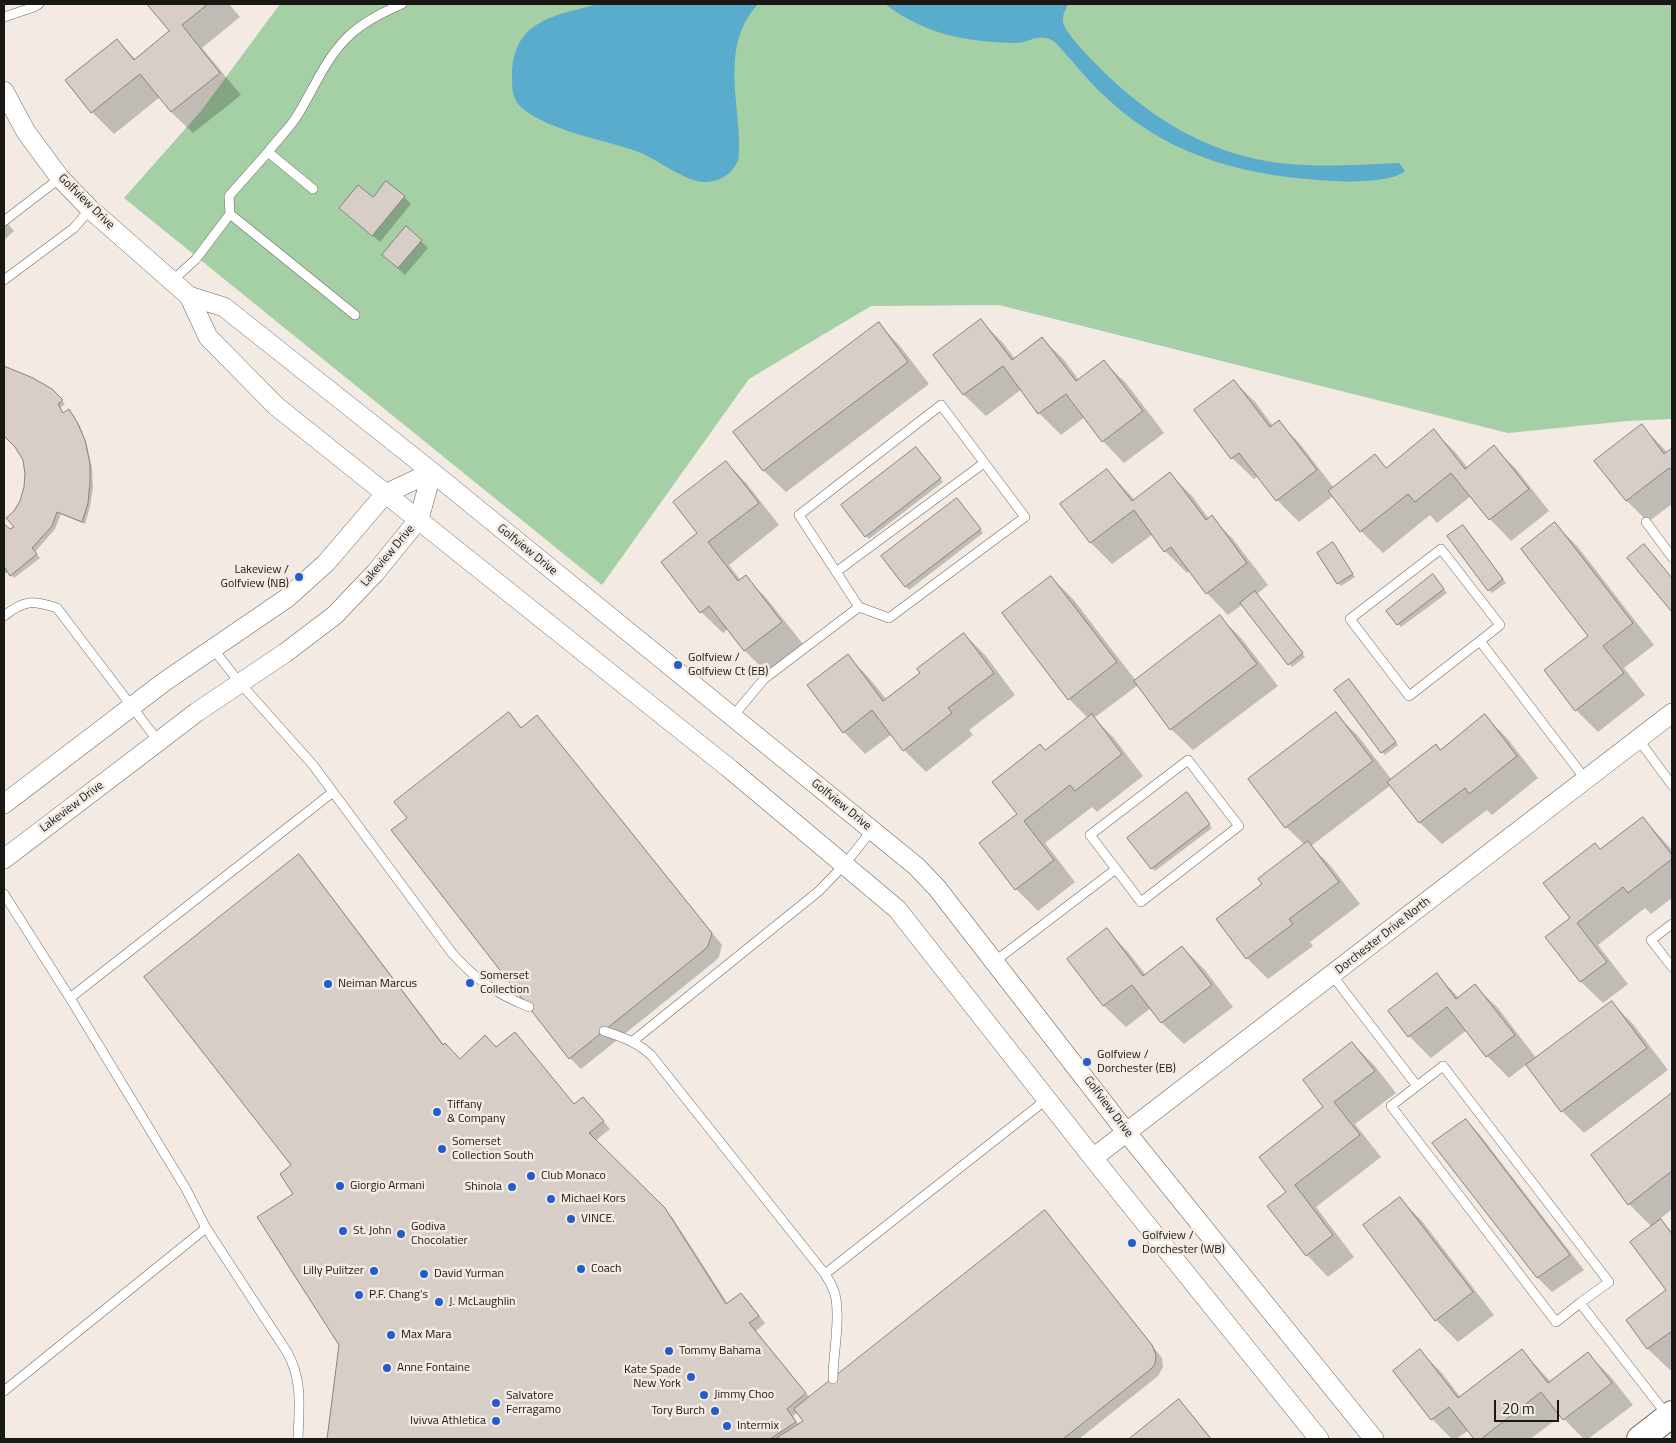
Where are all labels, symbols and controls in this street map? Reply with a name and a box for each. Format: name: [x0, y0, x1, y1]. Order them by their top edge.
street label: Golfview Drive: [55, 172, 117, 232]
street label: Golfview Drive: [494, 521, 560, 579]
street label: Lakeview Drive: [358, 522, 418, 590]
place label: Lakeview / Golfview (NB): [221, 563, 289, 591]
marker: Lakeview / Golfview (NB): [293, 571, 305, 583]
place label: Golfview / Golfview Ct (EB): [688, 651, 768, 679]
marker: Golfview / Golfview Ct (EB): [672, 659, 684, 671]
street label: Golfview Drive: [808, 776, 874, 834]
street label: Lakeview Drive: [37, 778, 107, 836]
street label: Dorchester Drive North: [1333, 894, 1433, 978]
place label: Somerset Collection: [480, 969, 529, 997]
place label: Neiman Marcus: [338, 977, 417, 991]
marker: Somerset Collection: [464, 977, 476, 989]
marker: Neiman Marcus: [322, 978, 334, 990]
place label: Golfview / Dorchester (EB): [1097, 1048, 1176, 1076]
marker: Golfview / Dorchester (EB): [1081, 1056, 1093, 1068]
street label: Golfview Drive: [1080, 1074, 1136, 1140]
place label: Tiffany & Company: [447, 1098, 505, 1126]
marker: Tiffany & Company: [431, 1106, 443, 1118]
place label: Somerset Collection South: [452, 1135, 534, 1163]
marker: Somerset Collection South: [436, 1143, 448, 1155]
place label: Club Monaco: [541, 1169, 606, 1183]
marker: Club Monaco: [525, 1170, 537, 1182]
place label: Giorgio Armani: [350, 1179, 425, 1193]
marker: Giorgio Armani: [334, 1180, 346, 1192]
place label: Shinola: [465, 1180, 502, 1194]
marker: Shinola: [506, 1181, 518, 1193]
place label: Michael Kors: [561, 1192, 626, 1206]
marker: Michael Kors: [545, 1193, 557, 1205]
place label: VINCE.: [581, 1212, 615, 1226]
marker: VINCE.: [565, 1213, 577, 1225]
place label: Godiva Chocolatier: [411, 1220, 468, 1248]
place label: St. John: [353, 1224, 391, 1238]
marker: St. John: [337, 1225, 349, 1237]
marker: Godiva Chocolatier: [395, 1228, 407, 1240]
place label: Golfview / Dorchester (WB): [1142, 1229, 1225, 1257]
marker: Golfview / Dorchester (WB): [1126, 1237, 1138, 1249]
place label: Coach: [591, 1262, 621, 1276]
marker: Coach: [575, 1263, 587, 1275]
place label: Lilly Pulitzer: [303, 1264, 364, 1278]
marker: Lilly Pulitzer: [368, 1265, 380, 1277]
place label: David Yurman: [434, 1267, 504, 1281]
marker: David Yurman: [418, 1268, 430, 1280]
place label: P.F. Chang's: [369, 1288, 428, 1302]
marker: P.F. Chang's: [353, 1289, 365, 1301]
place label: J. McLaughlin: [449, 1295, 516, 1309]
marker: J. McLaughlin: [433, 1296, 445, 1308]
place label: Max Mara: [401, 1328, 451, 1342]
marker: Max Mara: [385, 1329, 397, 1341]
place label: Tommy Bahama: [679, 1344, 761, 1358]
marker: Tommy Bahama: [663, 1345, 675, 1357]
place label: Anne Fontaine: [397, 1361, 470, 1375]
marker: Anne Fontaine: [381, 1362, 393, 1374]
place label: Kate Spade New York: [624, 1363, 681, 1391]
marker: Kate Spade New York: [685, 1371, 697, 1383]
place label: Jimmy Choo: [714, 1388, 774, 1402]
place label: Salvatore Ferragamo: [506, 1389, 561, 1417]
marker: Jimmy Choo: [698, 1389, 710, 1401]
scale bar: [1496, 1390, 1561, 1422]
marker: Salvatore Ferragamo: [490, 1397, 502, 1409]
text: 20 m: [1502, 1397, 1535, 1420]
place label: Tory Burch: [651, 1404, 705, 1418]
marker: Tory Burch: [709, 1405, 721, 1417]
place label: Ivivva Athletica: [410, 1414, 486, 1428]
marker: Ivivva Athletica: [490, 1415, 502, 1427]
place label: Intermix: [737, 1419, 779, 1433]
marker: Intermix: [721, 1420, 733, 1432]

